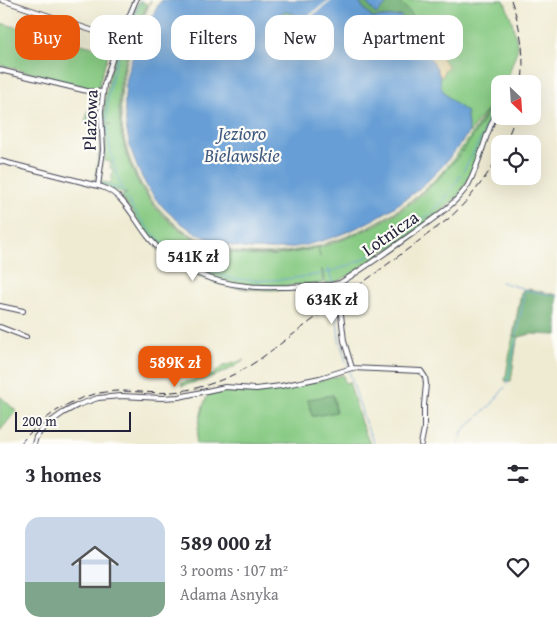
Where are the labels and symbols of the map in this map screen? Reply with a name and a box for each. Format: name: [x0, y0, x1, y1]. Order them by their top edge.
north arrow: [491, 75, 541, 125]
street label: Plażowa: [75, 89, 105, 151]
water label: Jezioro Bielawskie: [203, 119, 280, 169]
street label: Lotnicza: [356, 203, 424, 262]
pin: 541K zł: [147, 240, 239, 282]
pin: 634K zł: [286, 282, 378, 325]
pin: 589K zł: [129, 346, 221, 388]
scale bar: [15, 409, 131, 432]

